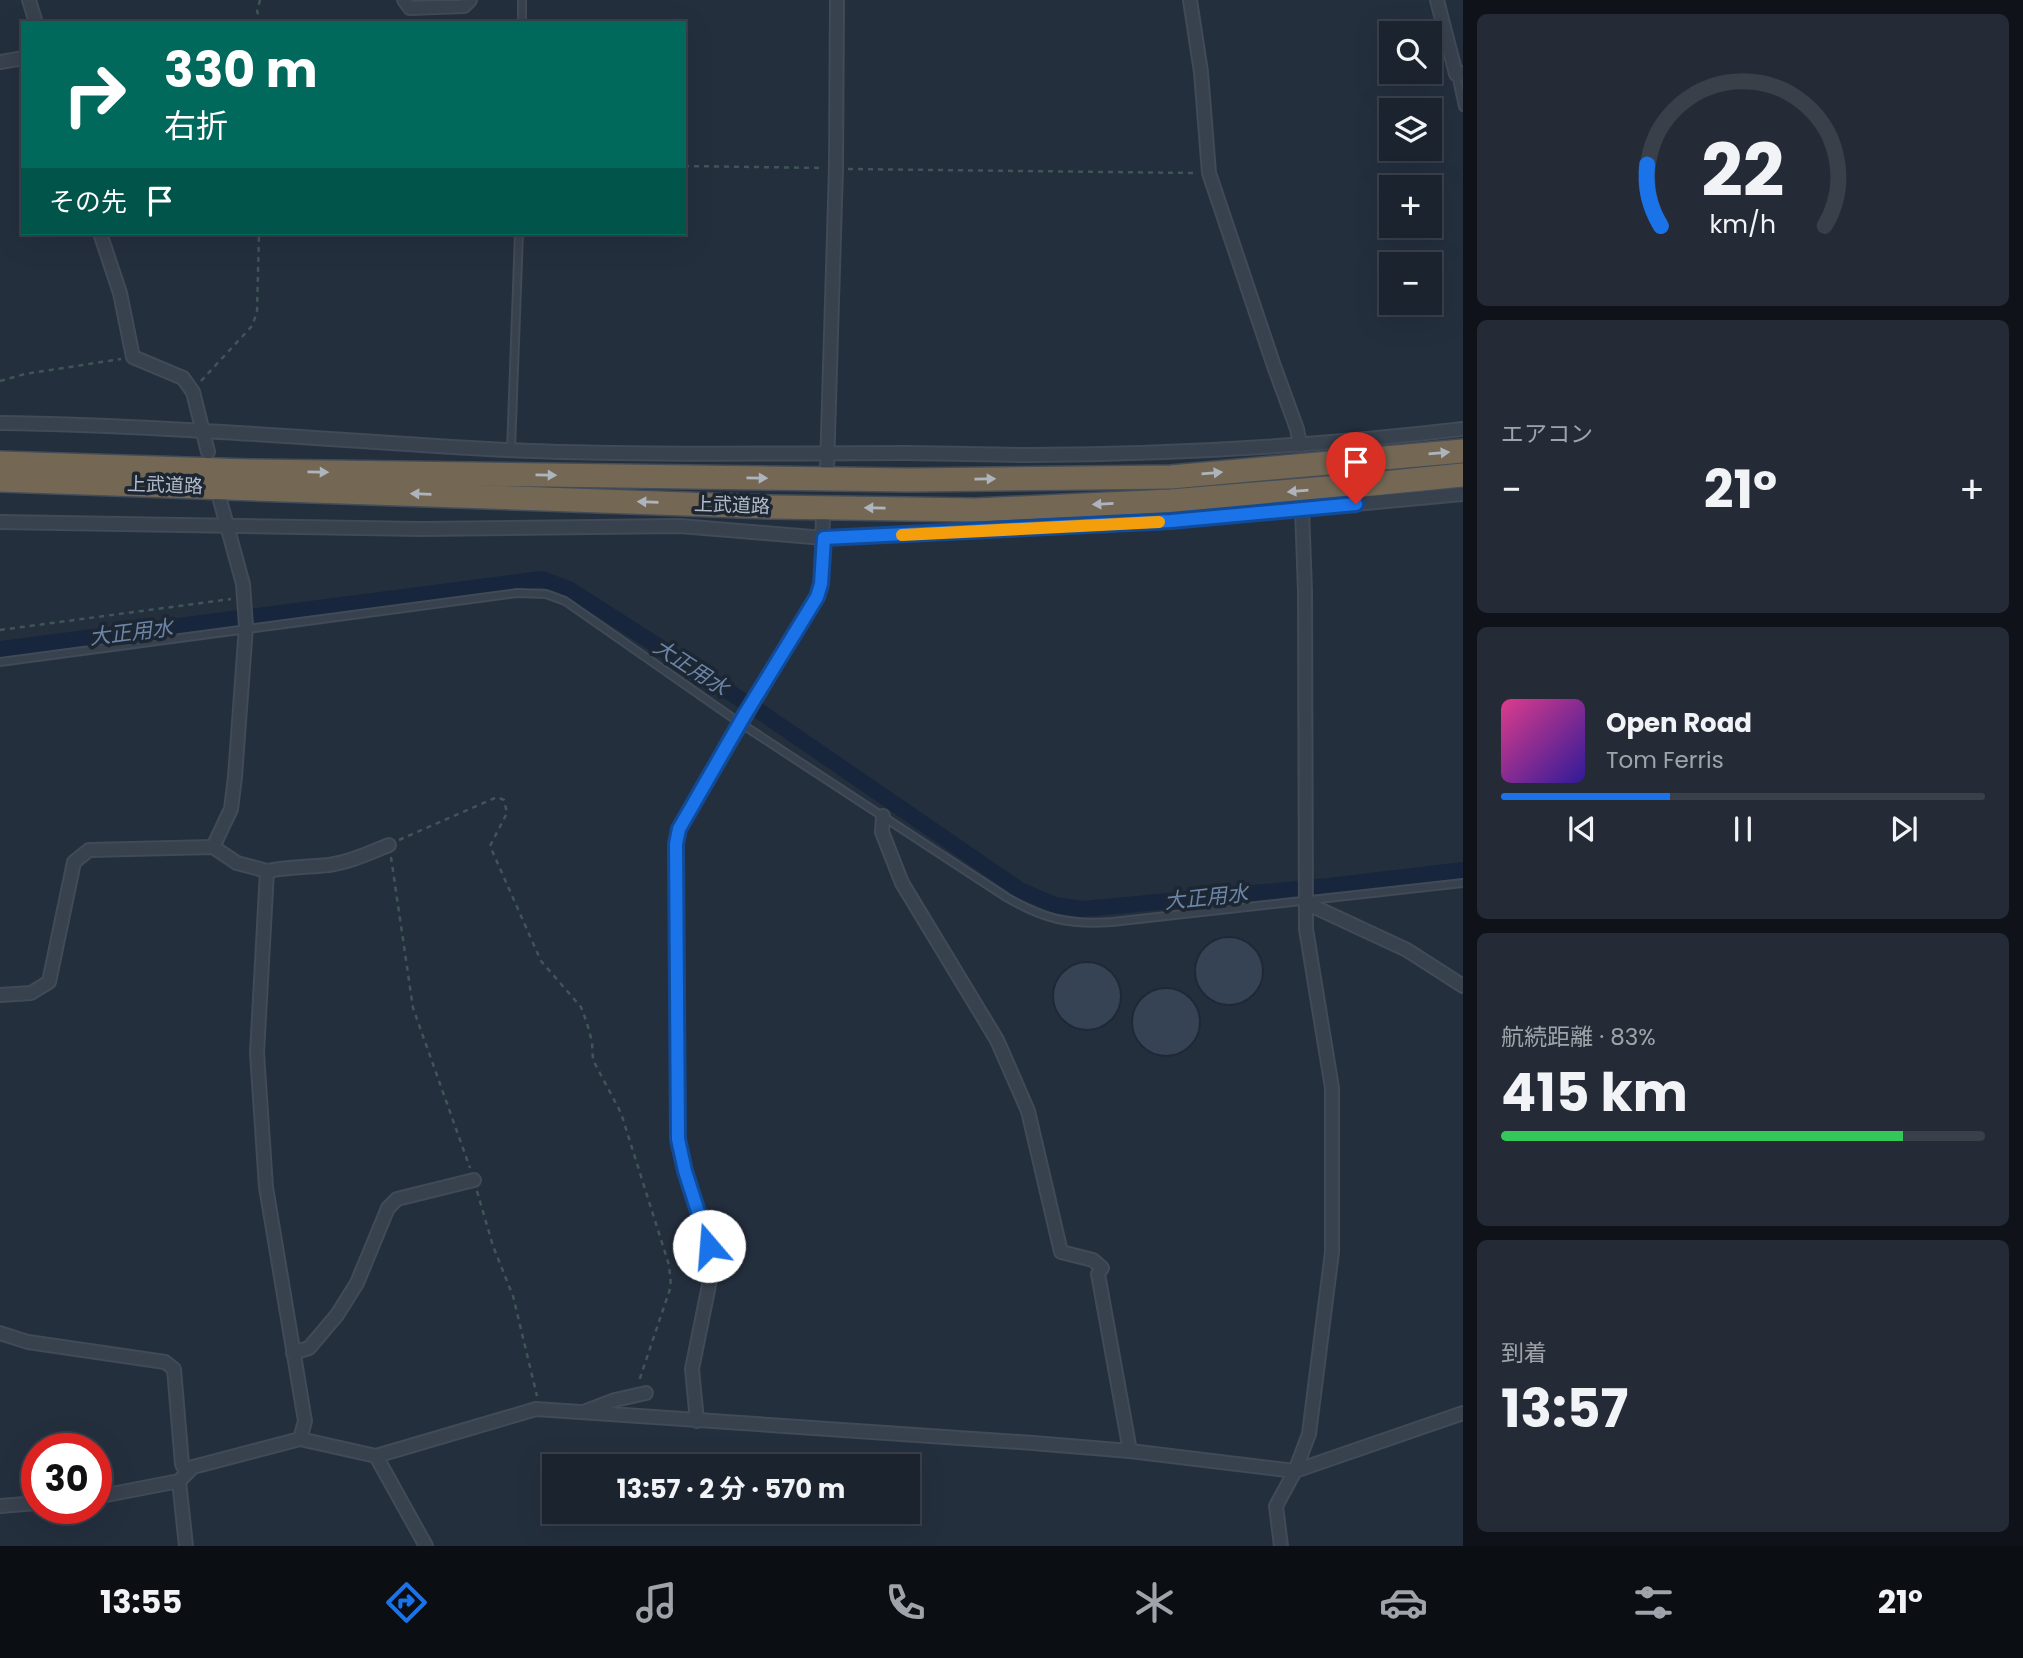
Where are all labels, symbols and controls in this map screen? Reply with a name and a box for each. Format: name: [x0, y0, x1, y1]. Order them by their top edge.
map controls: [1379, 21, 1442, 315]
button: search: [1379, 21, 1442, 84]
text: 330 m: [164, 36, 318, 104]
icon: right: [49, 49, 140, 140]
button: layers: [1379, 98, 1442, 161]
text: 右折: [164, 103, 228, 148]
text: 22: [1701, 121, 1785, 222]
button: +: [1379, 175, 1442, 238]
icon: arrive: [141, 182, 179, 220]
text: その先: [49, 184, 127, 220]
text: km/h: [1710, 207, 1776, 242]
button: −: [1379, 252, 1442, 315]
text: エアコン: [1501, 418, 1593, 450]
pin: [1326, 432, 1386, 504]
icon: arrive: [1337, 443, 1375, 481]
one-way arrow: [1428, 447, 1450, 458]
text: 21°: [1704, 453, 1777, 526]
text: −: [1501, 463, 1522, 516]
text: +: [1959, 463, 1985, 516]
one-way arrow: [307, 466, 329, 478]
one-way arrow: [1201, 467, 1223, 478]
one-way arrow: [535, 469, 557, 481]
street label: 上武道路: [127, 470, 203, 500]
one-way arrow: [747, 472, 769, 484]
one-way arrow: [974, 473, 996, 485]
one-way arrow: [1286, 486, 1308, 497]
one-way arrow: [409, 488, 431, 500]
street label: 上武道路: [694, 490, 770, 520]
one-way arrow: [637, 497, 659, 508]
one-way arrow: [1091, 498, 1113, 509]
one-way arrow: [864, 502, 886, 514]
water label: 大正用水: [88, 612, 176, 652]
water label: 大正用水: [648, 632, 736, 703]
text: Open Road: [1606, 705, 1752, 741]
text: Tom Ferris: [1606, 744, 1724, 776]
icon: previous: [1563, 810, 1601, 848]
icon: pause: [1724, 810, 1762, 848]
icon: next: [1885, 810, 1923, 848]
water label: 大正用水: [1163, 878, 1251, 916]
text: 航続距離 · 83%: [1501, 1021, 1656, 1053]
text: 415 km: [1501, 1056, 1688, 1129]
position arrow: [672, 1209, 746, 1283]
text: 到着: [1501, 1337, 1547, 1369]
text: 13:57: [1501, 1372, 1628, 1445]
speed limit sign: 30: [21, 1433, 112, 1524]
text: 13:57 · 2 分 · 570 m: [617, 1471, 845, 1507]
icon: directions: [382, 1578, 431, 1627]
icon: music: [632, 1578, 681, 1627]
icon: phone: [881, 1578, 930, 1627]
icon: climate: [1130, 1578, 1179, 1627]
icon: car: [1379, 1578, 1428, 1627]
icon: filters: [1629, 1578, 1678, 1627]
text: 13:55: [100, 1579, 182, 1624]
text: 21°: [1878, 1579, 1923, 1624]

